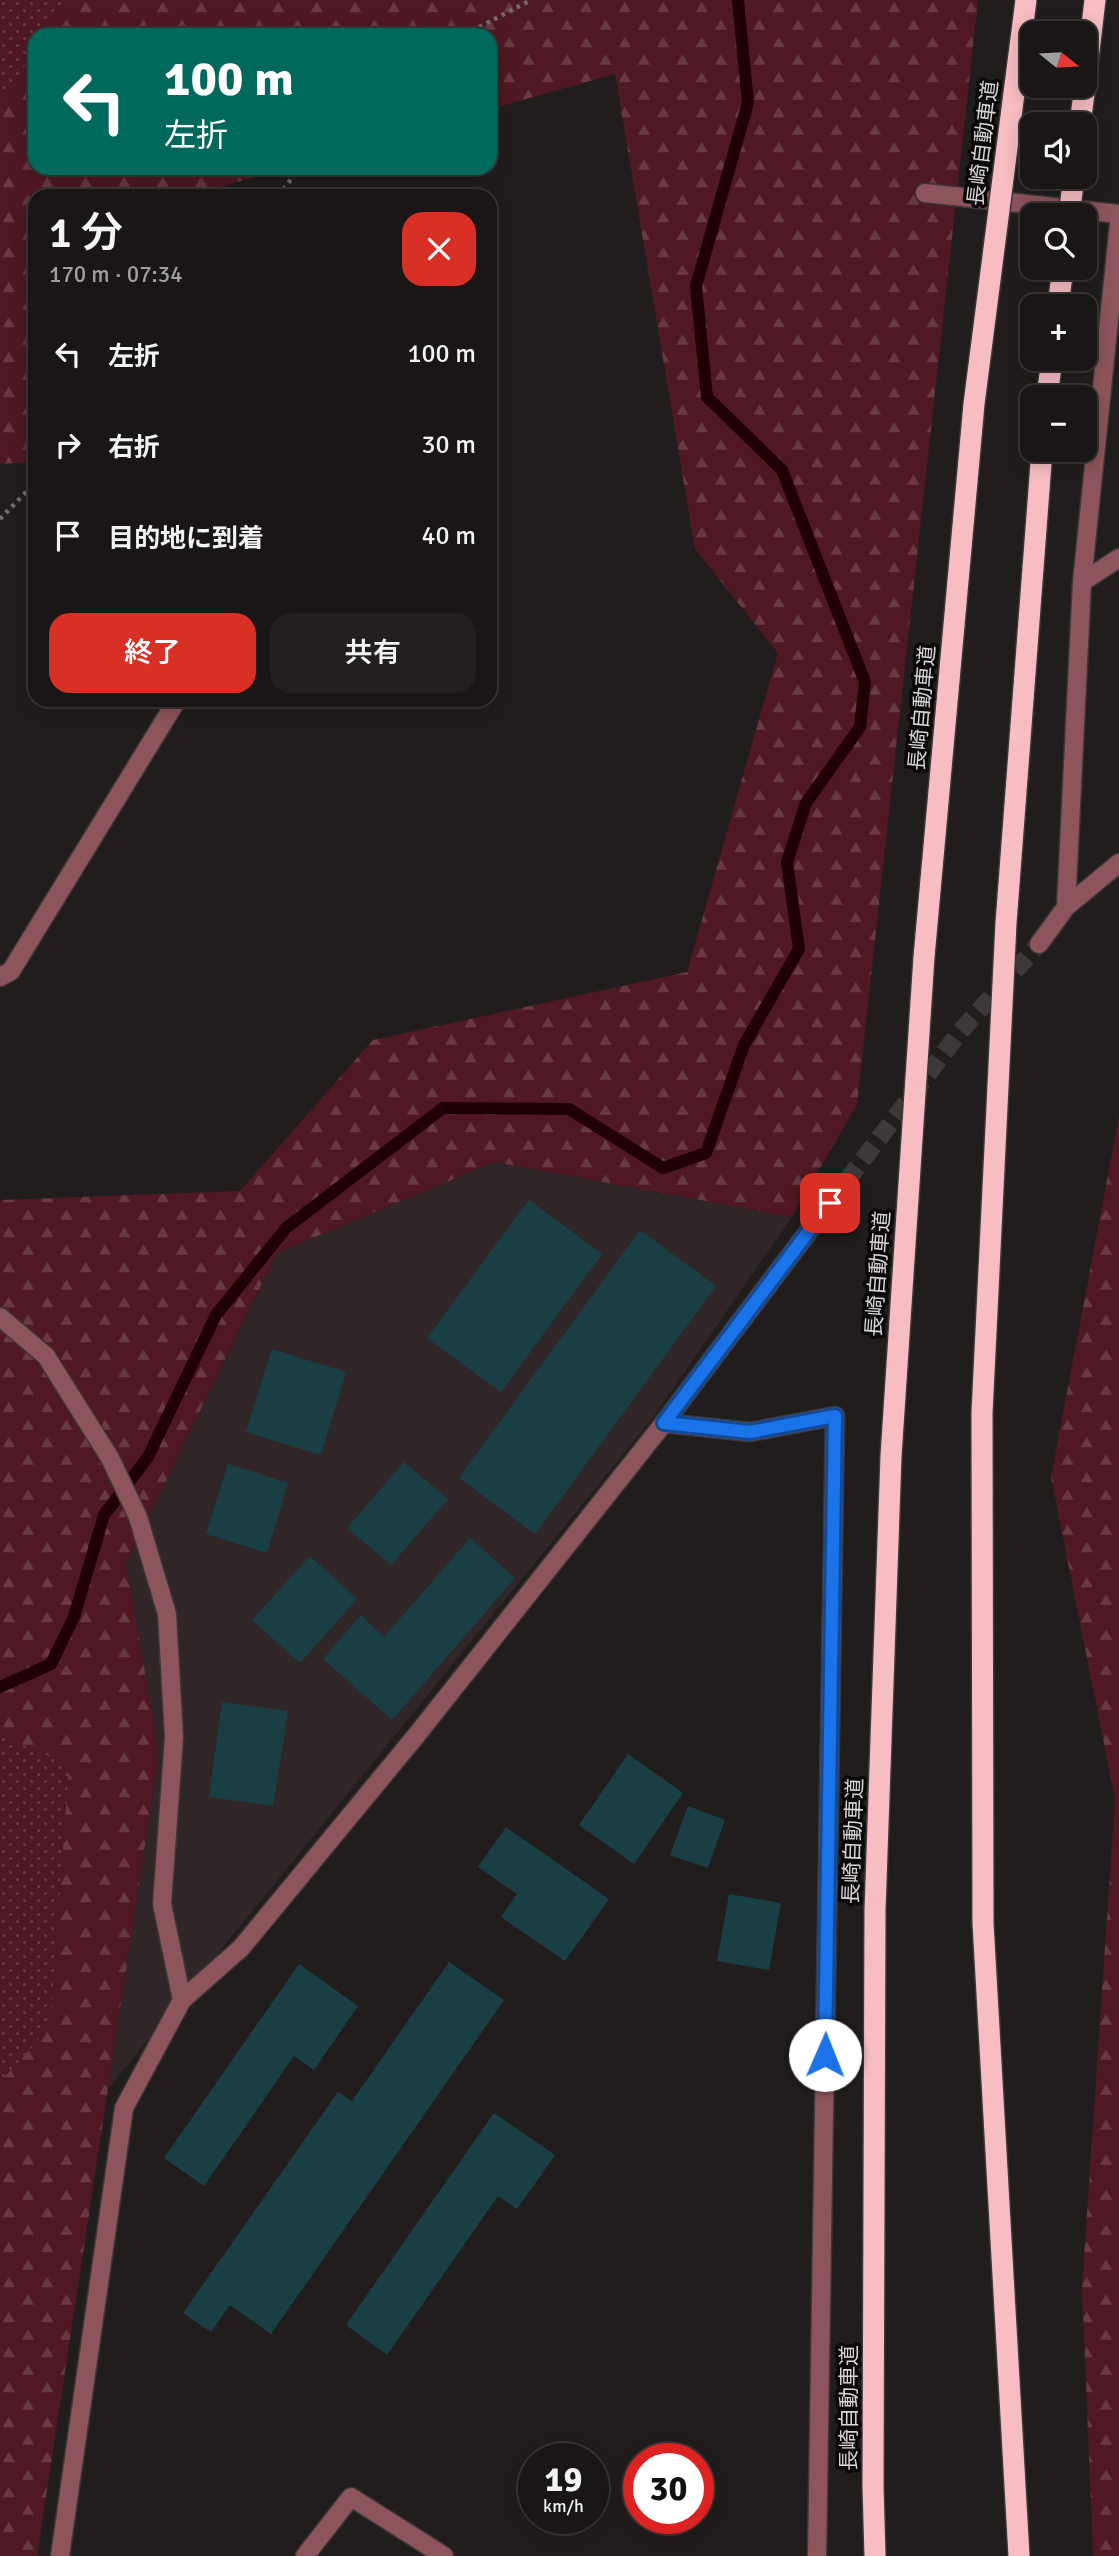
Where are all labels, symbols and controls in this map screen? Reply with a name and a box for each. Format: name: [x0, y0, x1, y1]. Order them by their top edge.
north arrow: [1020, 21, 1097, 98]
map controls: [1020, 21, 1097, 462]
text: 100 m: [164, 49, 294, 109]
icon: left: [49, 56, 140, 147]
street label: 長崎自動車道: [962, 79, 1004, 207]
button: sound: [1020, 112, 1097, 189]
text: 左折: [164, 116, 228, 155]
button: search: [1020, 203, 1097, 280]
text: 1 分: [49, 208, 123, 259]
button: close: [402, 212, 476, 286]
text: 170 m · 07:34: [49, 260, 183, 289]
button: +: [1020, 294, 1097, 371]
icon: left: [49, 335, 87, 373]
text: 100 m: [407, 338, 476, 370]
text: 左折: [108, 341, 160, 373]
button: −: [1020, 385, 1097, 462]
icon: right: [49, 426, 87, 464]
text: 30 m: [421, 429, 476, 461]
text: 右折: [108, 432, 160, 464]
icon: arrive: [49, 517, 87, 555]
text: 40 m: [421, 520, 476, 552]
text: 目的地に到着: [108, 523, 264, 555]
button: 終了: [49, 613, 256, 693]
button: 共有: [270, 613, 476, 693]
street label: 長崎自動車道: [904, 644, 940, 772]
pin: [800, 1173, 860, 1233]
icon: arrive: [811, 1184, 849, 1222]
street label: 長崎自動車道: [861, 1210, 895, 1338]
street label: 長崎自動車道: [838, 1778, 868, 1904]
position arrow: [788, 2018, 862, 2092]
street label: 長崎自動車道: [836, 2345, 862, 2471]
speed limit sign: 30: [623, 2443, 714, 2534]
text: 19: [545, 2458, 582, 2501]
text: km/h: [543, 2495, 584, 2517]

